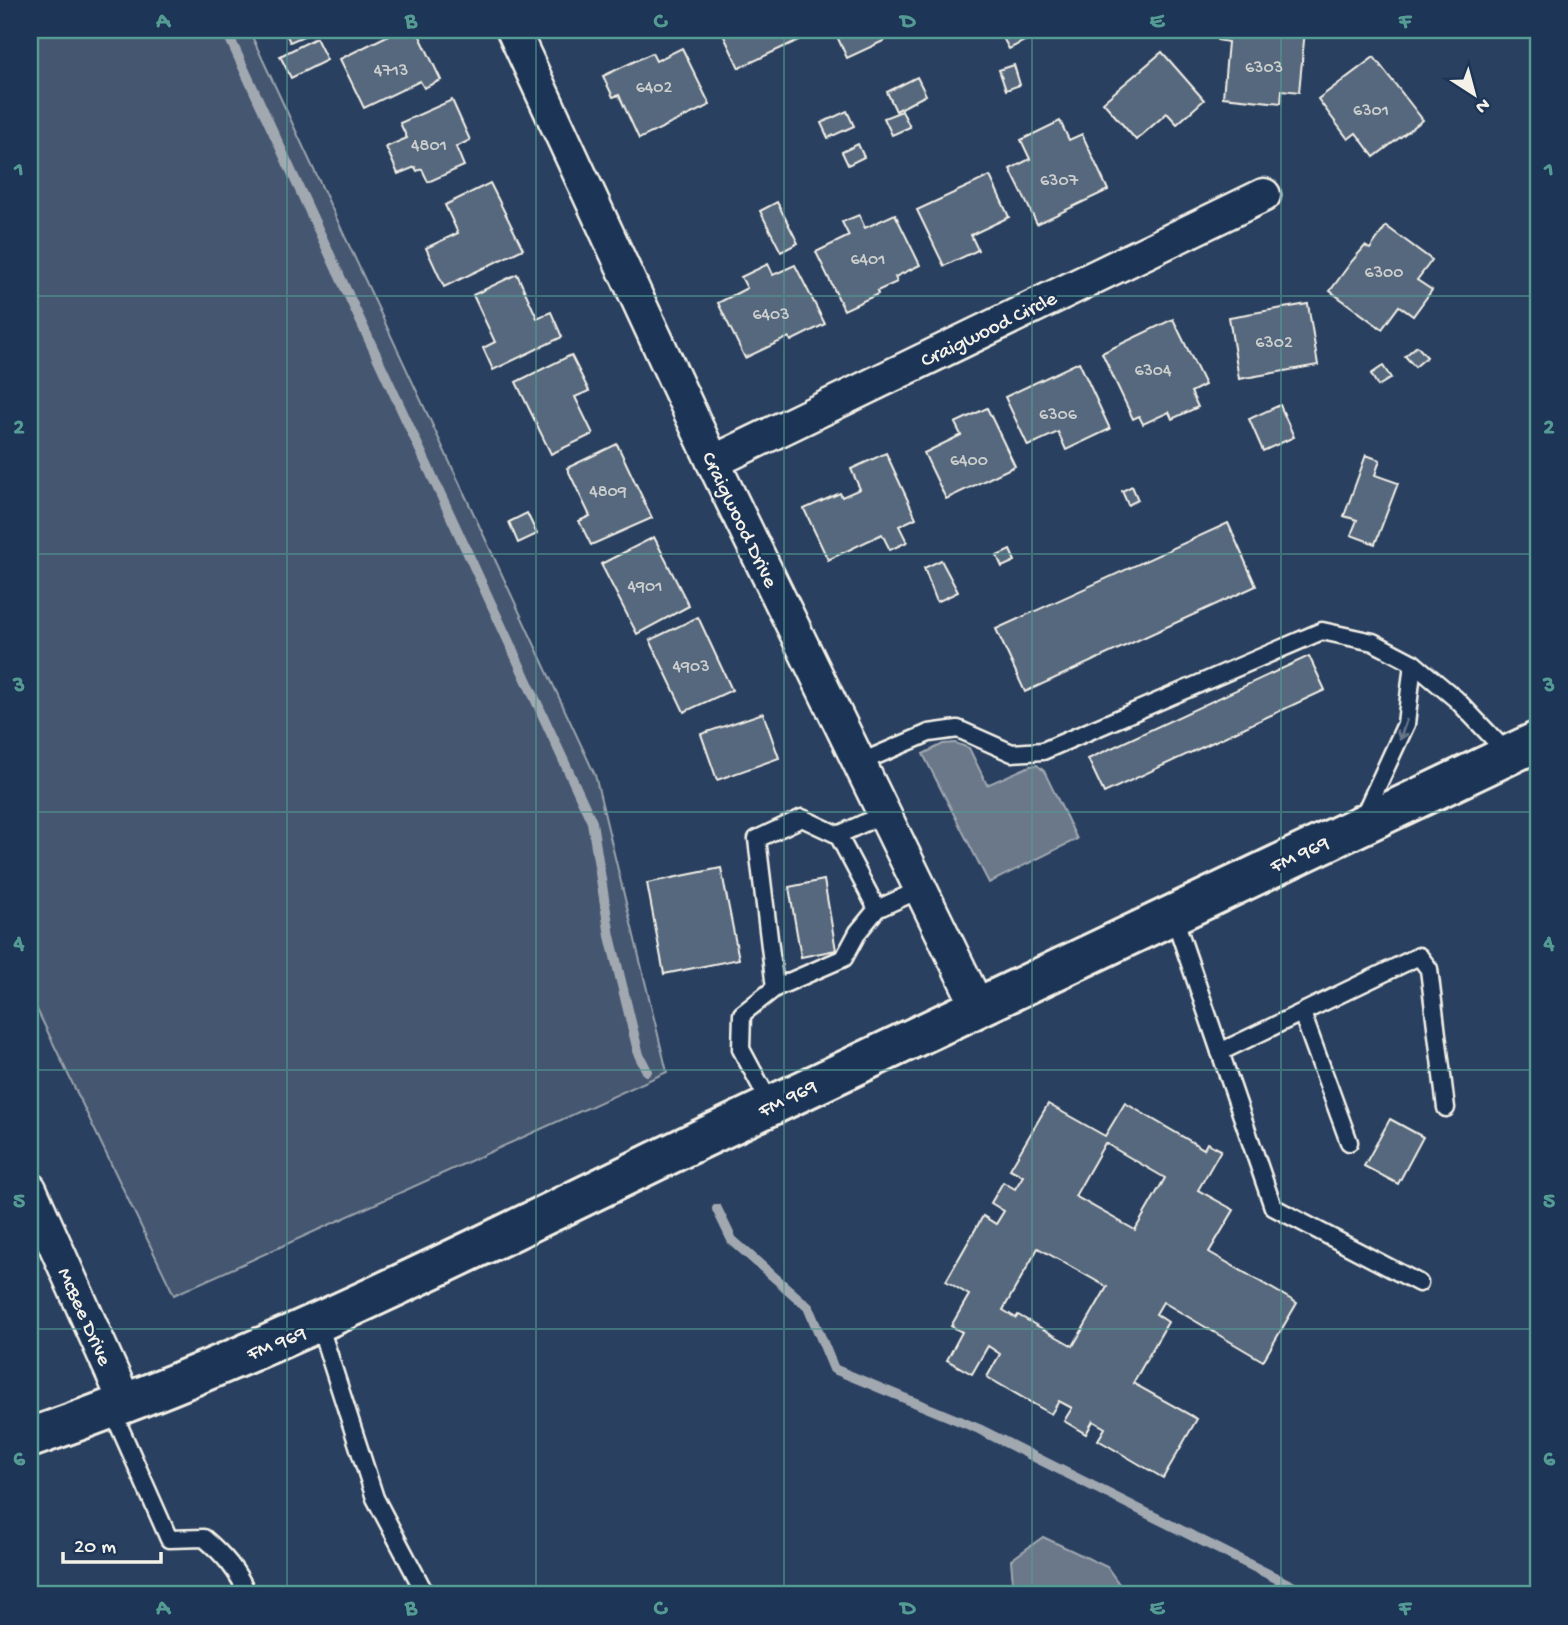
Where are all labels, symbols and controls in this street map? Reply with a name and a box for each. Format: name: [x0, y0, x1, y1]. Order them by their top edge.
text: A: [155, 9, 171, 36]
text: B: [404, 9, 418, 36]
text: C: [654, 9, 669, 36]
text: D: [899, 9, 917, 36]
text: E: [1150, 9, 1166, 36]
text: F: [1398, 9, 1413, 36]
house number: 6303: [1245, 58, 1283, 79]
north arrow: [1438, 60, 1508, 130]
house number: 4713: [374, 61, 408, 82]
house number: 6402: [636, 78, 673, 99]
text: N: [1470, 92, 1494, 118]
house number: 6301: [1353, 101, 1389, 122]
house number: 4801: [411, 136, 447, 157]
text: 1: [13, 157, 24, 184]
text: 1: [1543, 157, 1554, 184]
house number: 6307: [1040, 171, 1079, 192]
house number: 6401: [850, 250, 886, 271]
house number: 6300: [1365, 263, 1403, 284]
street label: Craigwood Circle: [917, 287, 1063, 375]
house number: 6403: [752, 305, 790, 326]
house number: 6302: [1255, 333, 1293, 354]
house number: 6304: [1134, 361, 1172, 382]
house number: 6306: [1039, 405, 1078, 426]
text: 2: [13, 415, 25, 442]
text: 2: [1543, 415, 1555, 442]
street label: Craigwood Drive: [694, 448, 782, 594]
house number: 6400: [950, 451, 988, 472]
house number: 4809: [589, 482, 627, 503]
house number: 4901: [627, 577, 663, 598]
house number: 4903: [672, 657, 710, 678]
text: 3: [12, 673, 25, 700]
text: 3: [1542, 673, 1555, 700]
one-way arrow: [1396, 718, 1408, 740]
street label: FM 969: [1266, 832, 1334, 881]
text: 4: [13, 931, 25, 958]
text: 4: [1543, 931, 1555, 958]
street label: FM 969: [754, 1075, 822, 1125]
text: 5: [13, 1189, 25, 1216]
text: 5: [1543, 1189, 1555, 1216]
street label: McBee Drive: [50, 1264, 116, 1371]
street label: FM 969: [243, 1322, 311, 1369]
text: 6: [13, 1447, 26, 1474]
text: 6: [1543, 1447, 1556, 1474]
scale bar: [63, 1520, 161, 1564]
text: 20 m: [74, 1536, 116, 1561]
text: A: [155, 1596, 171, 1623]
text: B: [404, 1596, 418, 1623]
text: C: [654, 1596, 669, 1623]
text: D: [899, 1596, 917, 1623]
text: E: [1150, 1596, 1166, 1623]
text: F: [1398, 1596, 1413, 1623]

